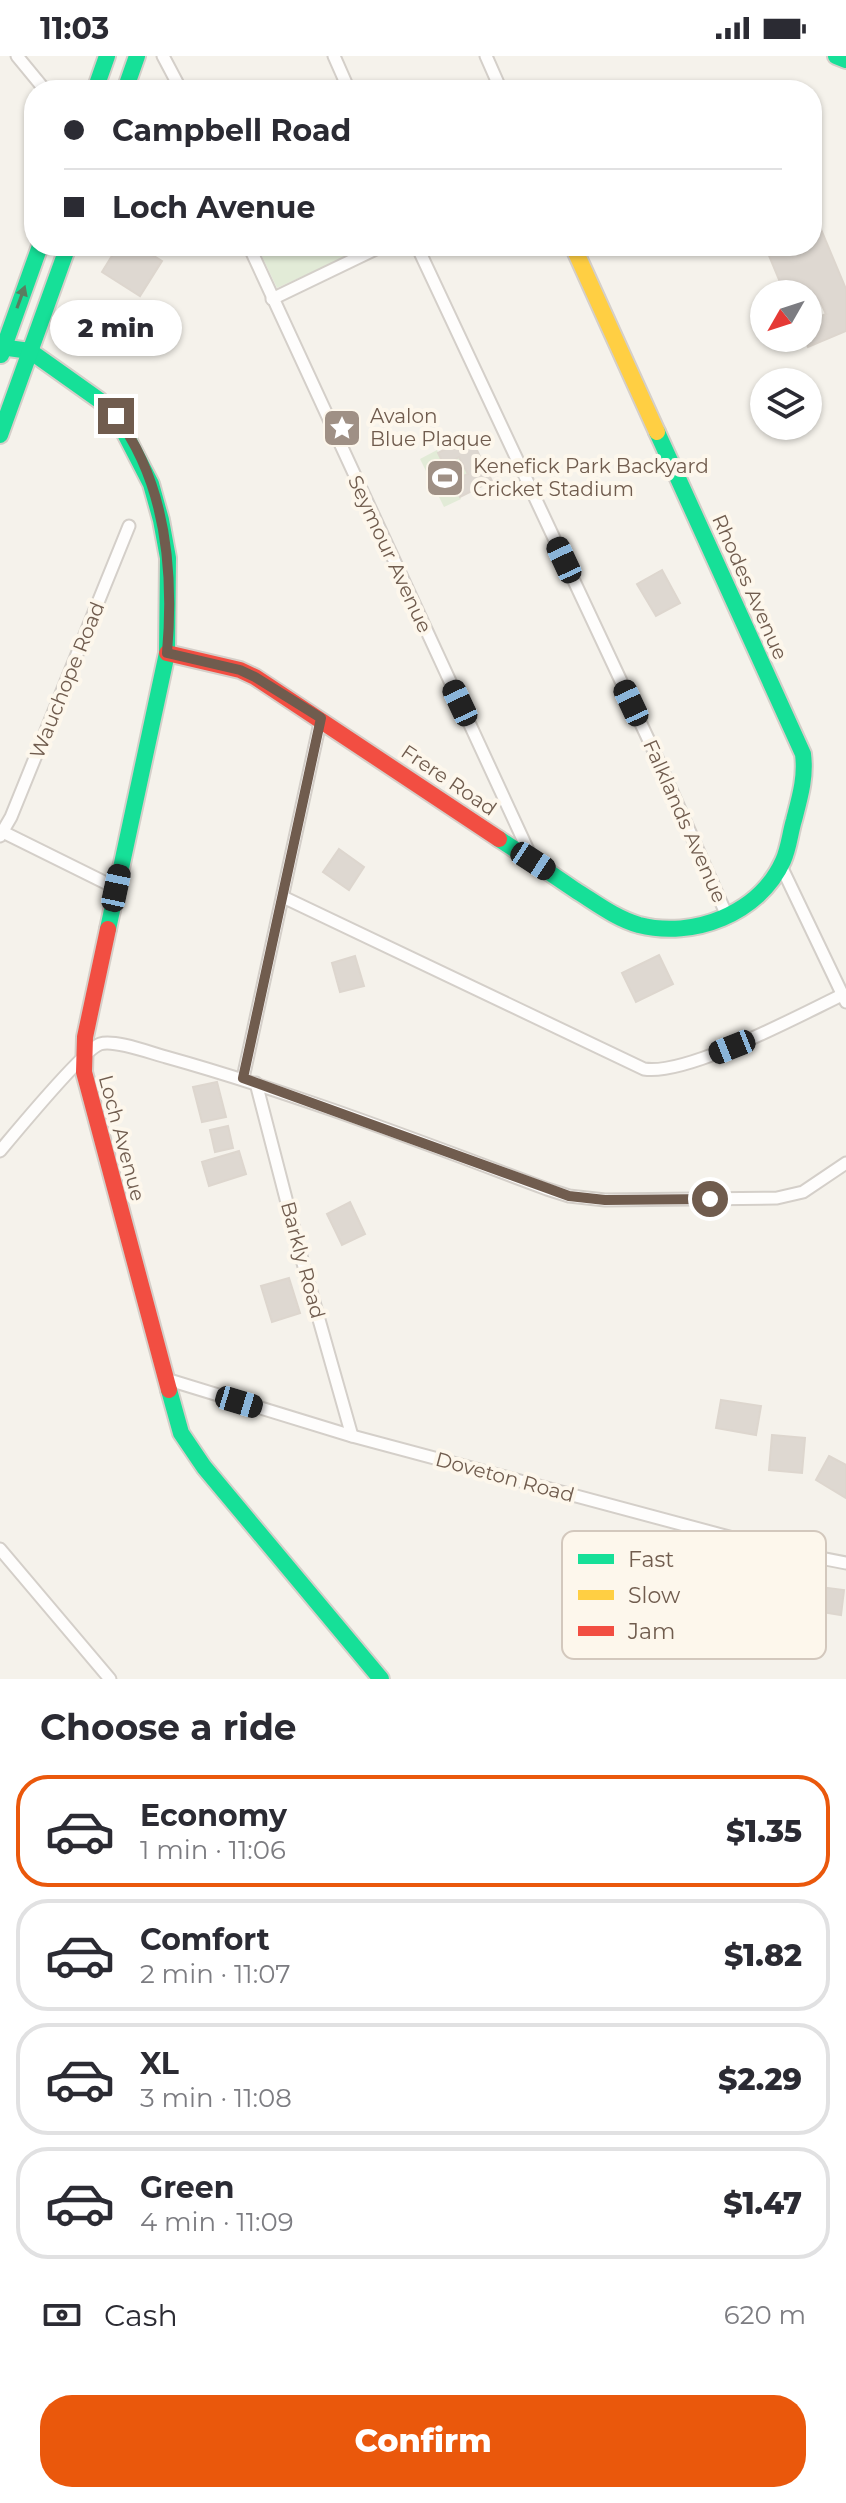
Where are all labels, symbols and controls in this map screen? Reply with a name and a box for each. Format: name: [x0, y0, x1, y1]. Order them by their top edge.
text: 11:03: [40, 10, 109, 47]
text: Campbell Road: [112, 112, 351, 149]
text: Loch Avenue: [112, 189, 315, 226]
north arrow: [750, 280, 822, 352]
map controls: [750, 280, 822, 440]
one-way arrow: [16, 285, 28, 309]
callout: 2 min: [50, 300, 182, 356]
text: 2 min: [78, 312, 154, 344]
button: layers: [750, 368, 822, 440]
route end: [98, 398, 134, 434]
place label: Avalon Blue Plaque: [370, 404, 492, 451]
place icon: Avalon Blue Plaque: [321, 407, 363, 449]
place label: Kenefick Park Backyard Cricket Stadium: [473, 454, 709, 501]
sports icon: Kenefick Park Backyard Cricket Stadium: [424, 457, 466, 499]
street label: Seymour Avenue: [343, 471, 437, 637]
street label: Rhodes Avenue: [707, 511, 793, 663]
car: [543, 533, 585, 587]
street label: Wauchope Road: [25, 598, 109, 762]
car: [439, 676, 481, 730]
car: [610, 676, 652, 730]
street label: Falklands Avenue: [638, 736, 732, 906]
street label: Frere Road: [397, 739, 501, 821]
car: [506, 838, 560, 884]
car: [99, 862, 133, 914]
car: [705, 1027, 759, 1067]
street label: Loch Avenue: [94, 1072, 150, 1204]
route start: [692, 1181, 728, 1217]
street label: Barkly Road: [276, 1199, 330, 1321]
car: [213, 1384, 265, 1420]
street label: Doveton Road: [433, 1447, 577, 1507]
legend: [562, 1531, 826, 1659]
text: Fast: [628, 1546, 674, 1573]
text: Slow: [628, 1582, 681, 1609]
text: Jam: [627, 1618, 675, 1645]
text: Choose a ride: [40, 1705, 297, 1749]
icon: car: [44, 1795, 116, 1867]
text: Economy: [140, 1797, 287, 1834]
text: $1.35: [726, 1813, 802, 1850]
text: 1 min · 11:06: [140, 1834, 286, 1866]
icon: car: [44, 1919, 116, 1991]
text: Comfort: [140, 1921, 270, 1958]
text: $1.82: [724, 1937, 802, 1974]
text: 2 min · 11:07: [140, 1958, 291, 1990]
icon: car: [44, 2043, 116, 2115]
text: XL: [140, 2045, 179, 2082]
text: $2.29: [718, 2061, 802, 2098]
text: 3 min · 11:08: [140, 2082, 292, 2114]
icon: car: [44, 2167, 116, 2239]
text: Green: [140, 2169, 234, 2206]
text: $1.47: [723, 2185, 802, 2222]
text: 4 min · 11:09: [140, 2206, 294, 2238]
icon: cash: [40, 2293, 84, 2337]
text: Cash: [104, 2297, 178, 2334]
text: 620 m: [724, 2299, 806, 2331]
button: Confirm: [40, 2395, 806, 2487]

